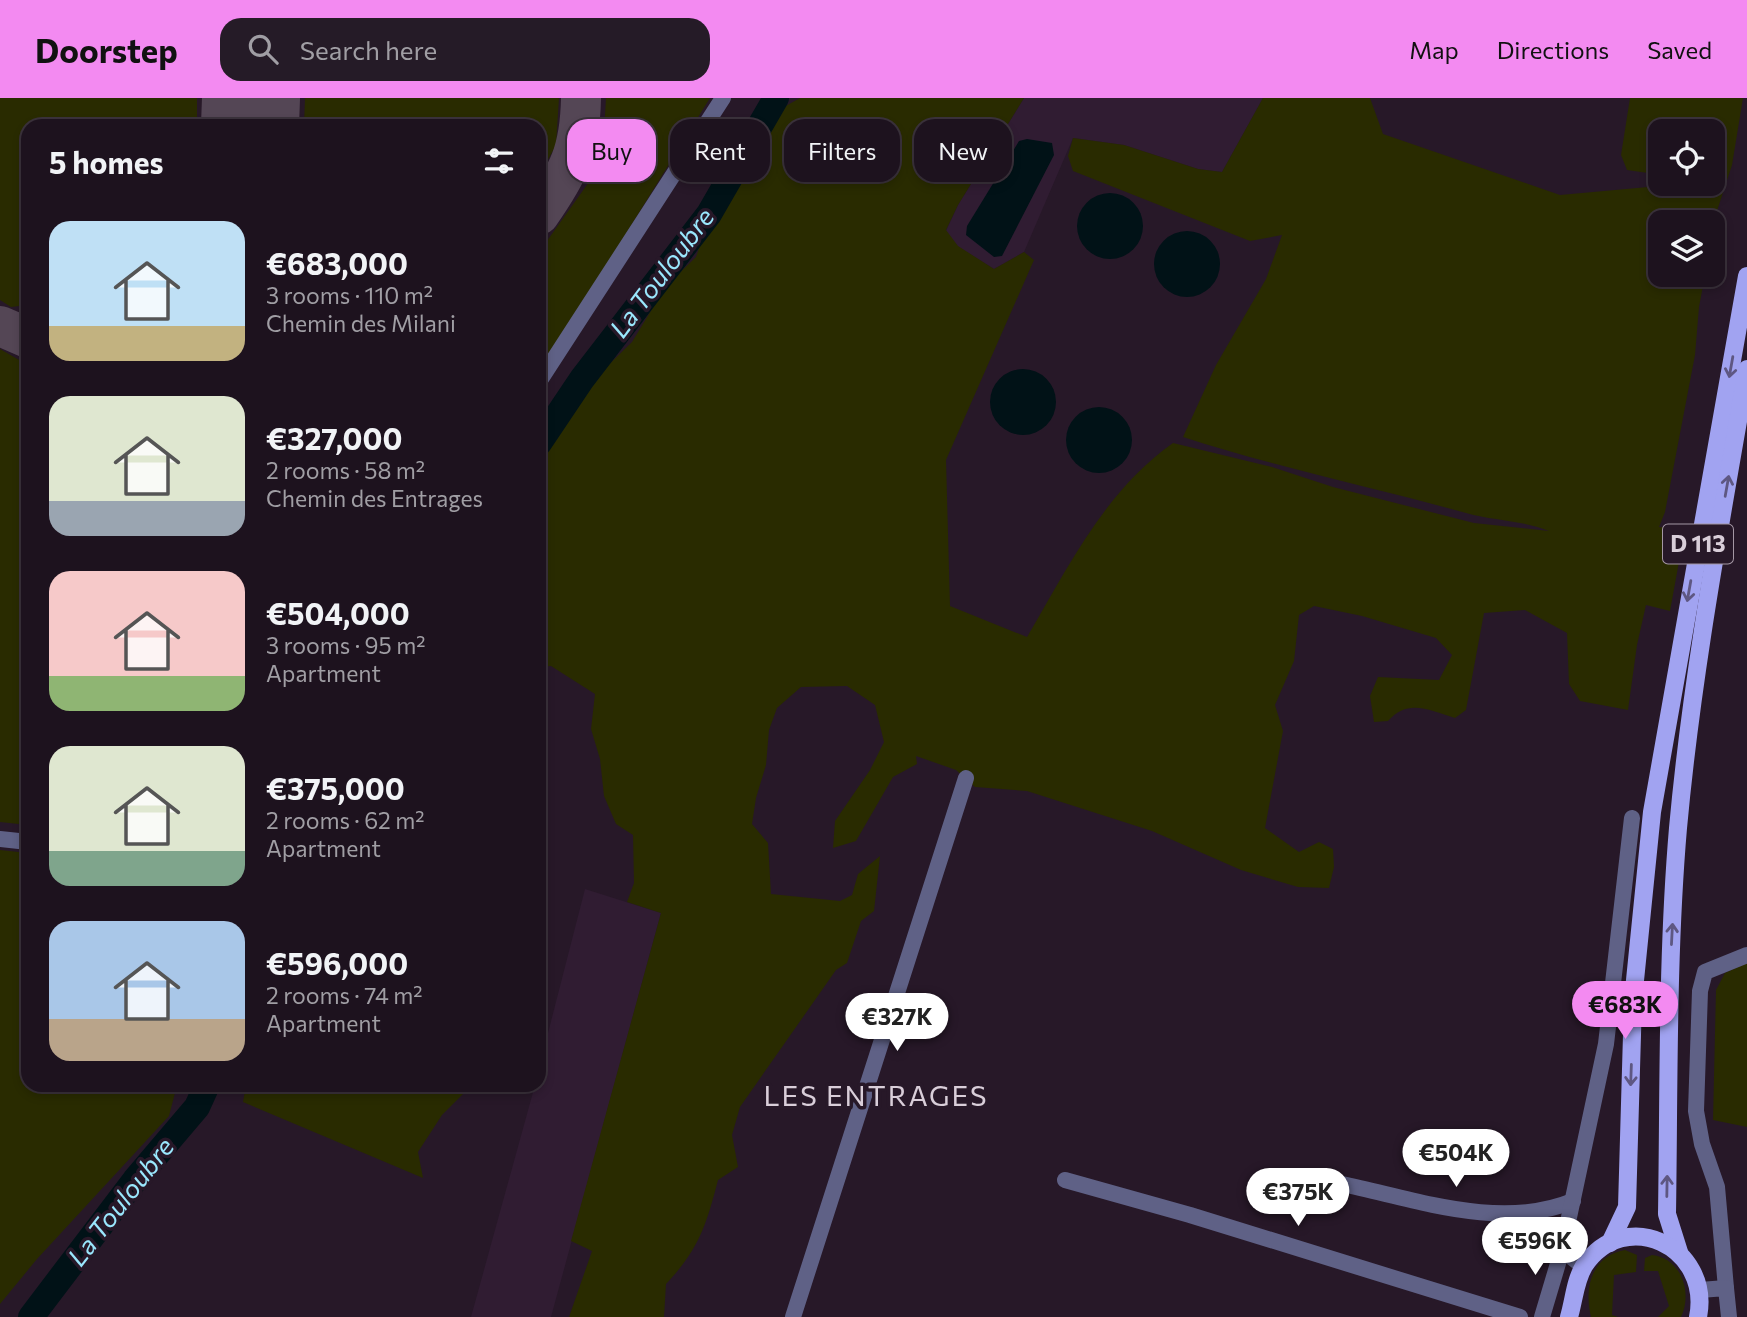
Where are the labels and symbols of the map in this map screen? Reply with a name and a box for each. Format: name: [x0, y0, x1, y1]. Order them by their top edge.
water label: La Touloubre: [602, 201, 720, 343]
one-way arrow: [1723, 355, 1737, 378]
one-way arrow: [1721, 475, 1734, 498]
road number: D 113: [1663, 524, 1733, 564]
one-way arrow: [1682, 579, 1696, 602]
one-way arrow: [1666, 923, 1679, 946]
pin: €683K: [1576, 982, 1674, 1041]
pin: €327K: [848, 993, 946, 1053]
one-way arrow: [1624, 1064, 1637, 1087]
district label: LES ENTRAGES: [764, 1078, 988, 1112]
pin: €504K: [1407, 1130, 1505, 1189]
water label: La Touloubre: [60, 1131, 180, 1271]
pin: €375K: [1249, 1168, 1347, 1228]
one-way arrow: [1660, 1175, 1674, 1198]
pin: €596K: [1486, 1218, 1584, 1277]

